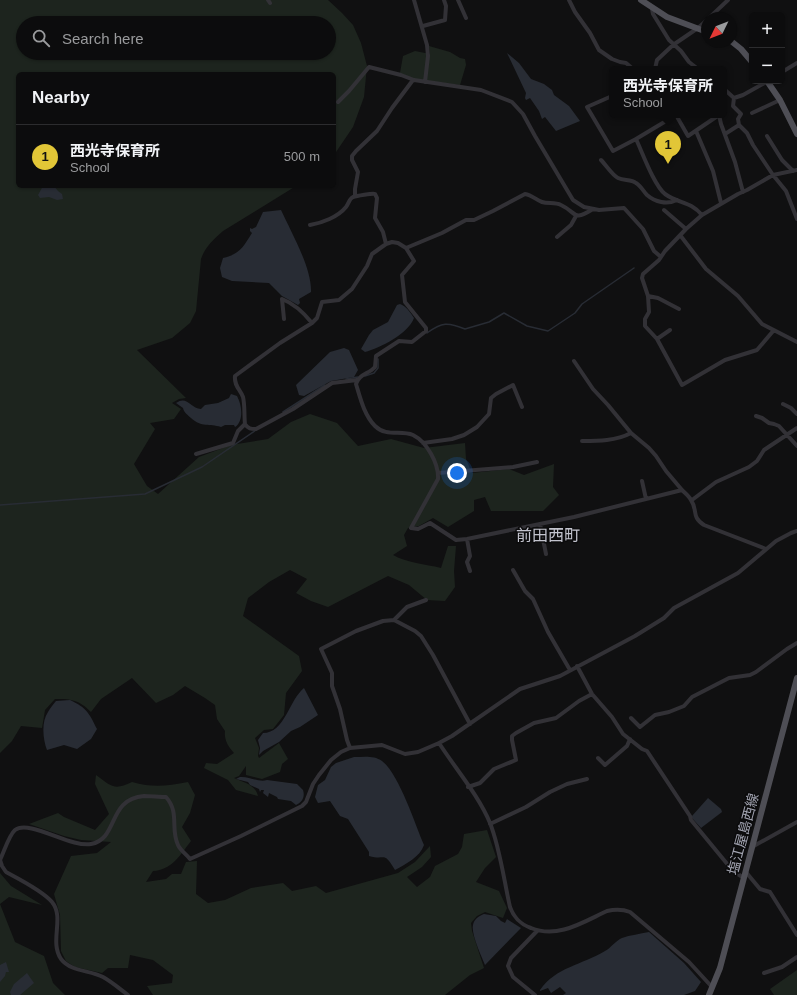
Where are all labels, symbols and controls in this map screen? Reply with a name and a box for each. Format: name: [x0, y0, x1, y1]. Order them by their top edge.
north arrow: [701, 12, 737, 48]
map controls: [749, 12, 785, 84]
button: +: [749, 12, 785, 48]
search box: [16, 16, 336, 60]
icon: search: [30, 27, 52, 49]
text: Search here: [62, 30, 144, 47]
button: −: [749, 48, 785, 84]
popup: [609, 66, 727, 118]
text: 西光寺保育所: [623, 77, 713, 94]
text: Nearby: [32, 88, 90, 107]
text: School: [623, 95, 663, 110]
pin: 1: [655, 131, 681, 164]
text: 西光寺保育所: [70, 142, 160, 159]
text: 1: [41, 149, 49, 164]
text: 500 m: [284, 149, 320, 164]
text: School: [70, 160, 110, 175]
your location: [447, 463, 467, 483]
district label: 前田西町: [516, 527, 580, 544]
street label: 塩江屋島西線: [724, 791, 762, 877]

